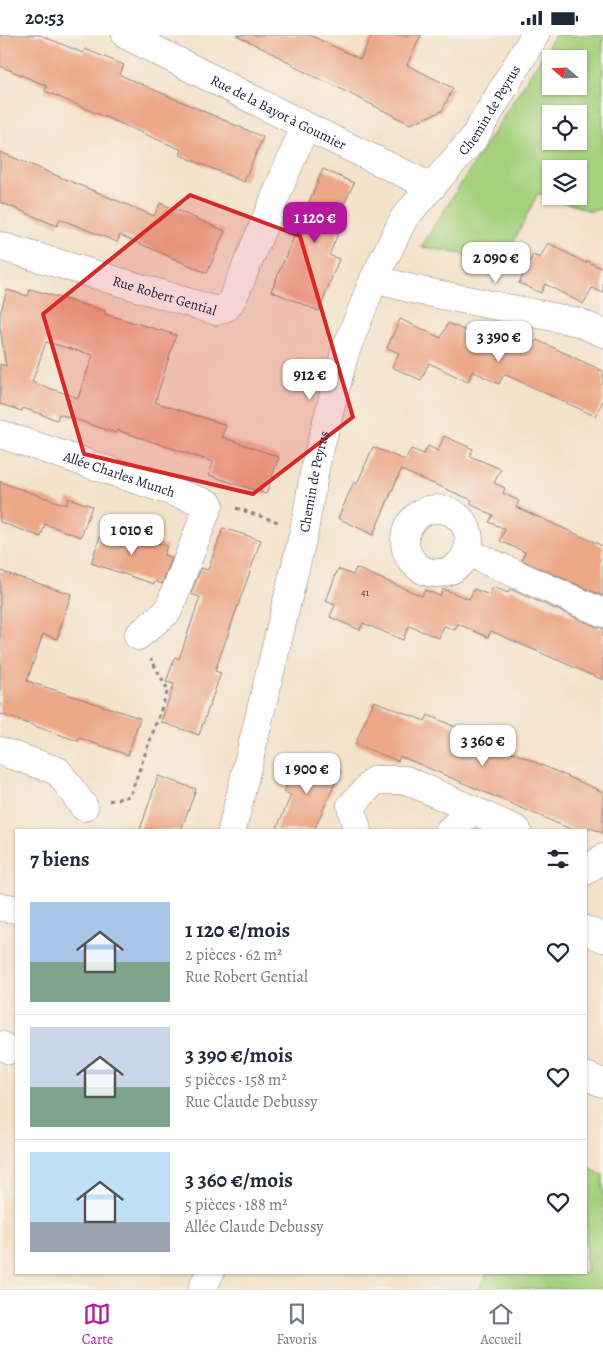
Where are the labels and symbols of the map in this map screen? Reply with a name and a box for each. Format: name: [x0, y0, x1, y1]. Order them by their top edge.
north arrow: [542, 50, 588, 95]
street label: Chemin de Peyrus: [454, 61, 525, 159]
street label: Rue de la Bayot à Goumier: [207, 71, 350, 155]
pin: 1 120 €: [269, 201, 361, 244]
pin: 2 090 €: [450, 241, 542, 284]
street label: Rue Robert Gential: [110, 271, 219, 321]
pin: 3 390 €: [453, 321, 545, 363]
pin: 912 €: [275, 359, 345, 401]
street label: Chemin de Peyrus: [295, 429, 334, 534]
street label: Allée Charles Munch: [60, 447, 178, 502]
pin: 1 010 €: [86, 513, 178, 556]
house number: 41: [361, 585, 370, 600]
pin: 3 360 €: [437, 725, 529, 767]
pin: 1 900 €: [261, 753, 353, 795]

